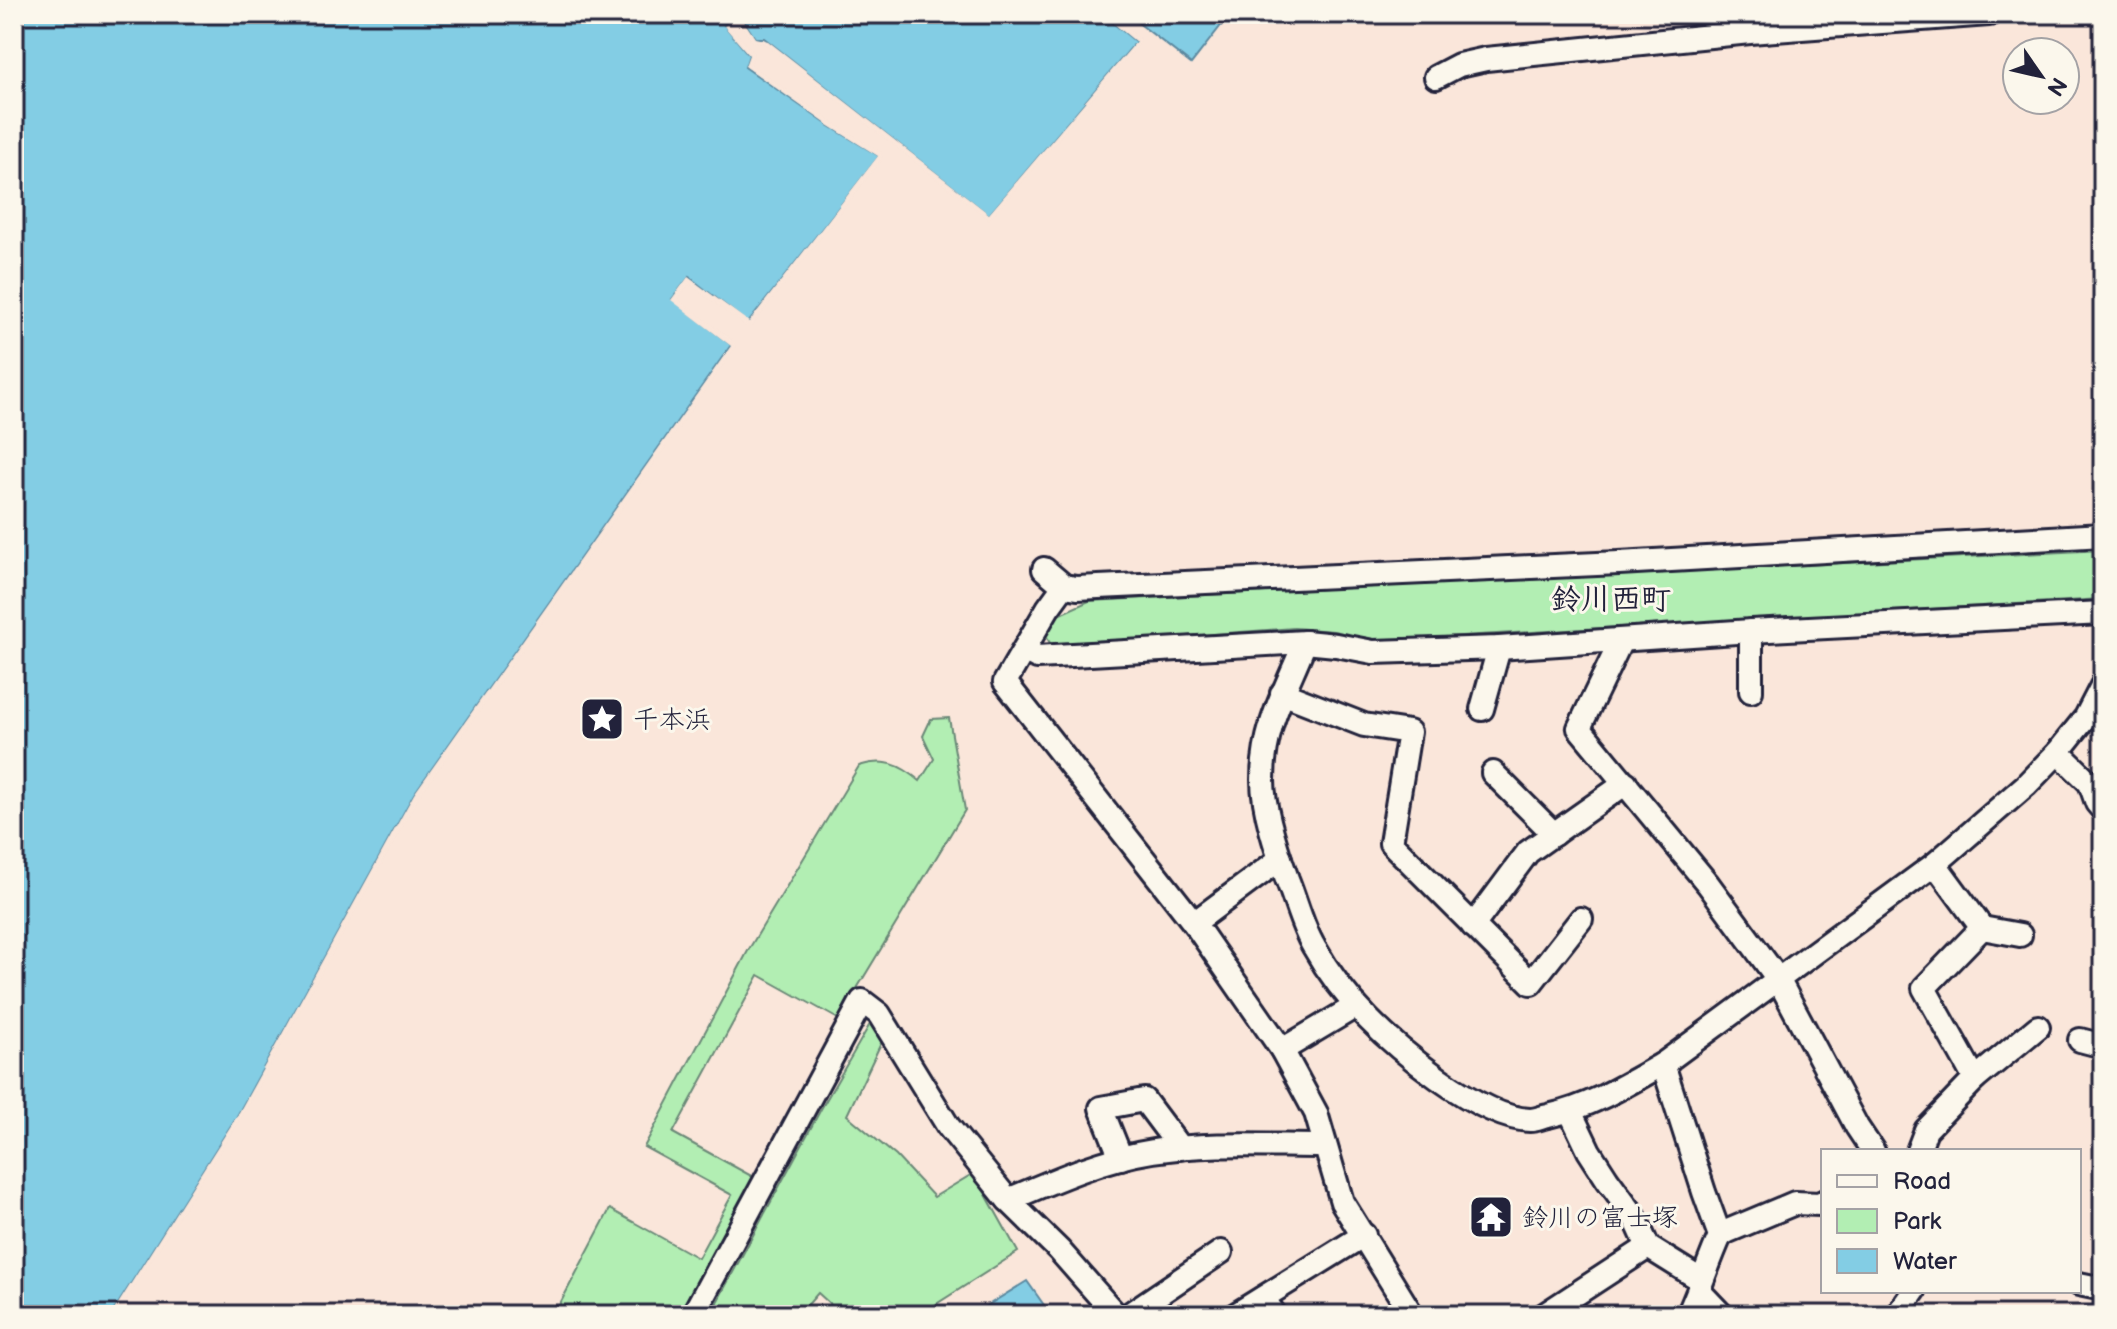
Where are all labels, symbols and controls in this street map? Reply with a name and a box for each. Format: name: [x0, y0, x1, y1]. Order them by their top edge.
north arrow: [2001, 36, 2081, 116]
text: N: [2041, 72, 2072, 101]
district label: 鈴川西町: [1551, 582, 1671, 618]
place icon: 千本浜: [578, 695, 626, 743]
place label: 千本浜: [633, 705, 711, 736]
legend: [1821, 1149, 2081, 1293]
text: Road: [1893, 1167, 1951, 1196]
temple icon: 鈴川の富士塚: [1467, 1193, 1515, 1241]
place label: 鈴川の富士塚: [1522, 1203, 1678, 1234]
text: Park: [1893, 1207, 1941, 1236]
text: Water: [1893, 1247, 1957, 1276]

